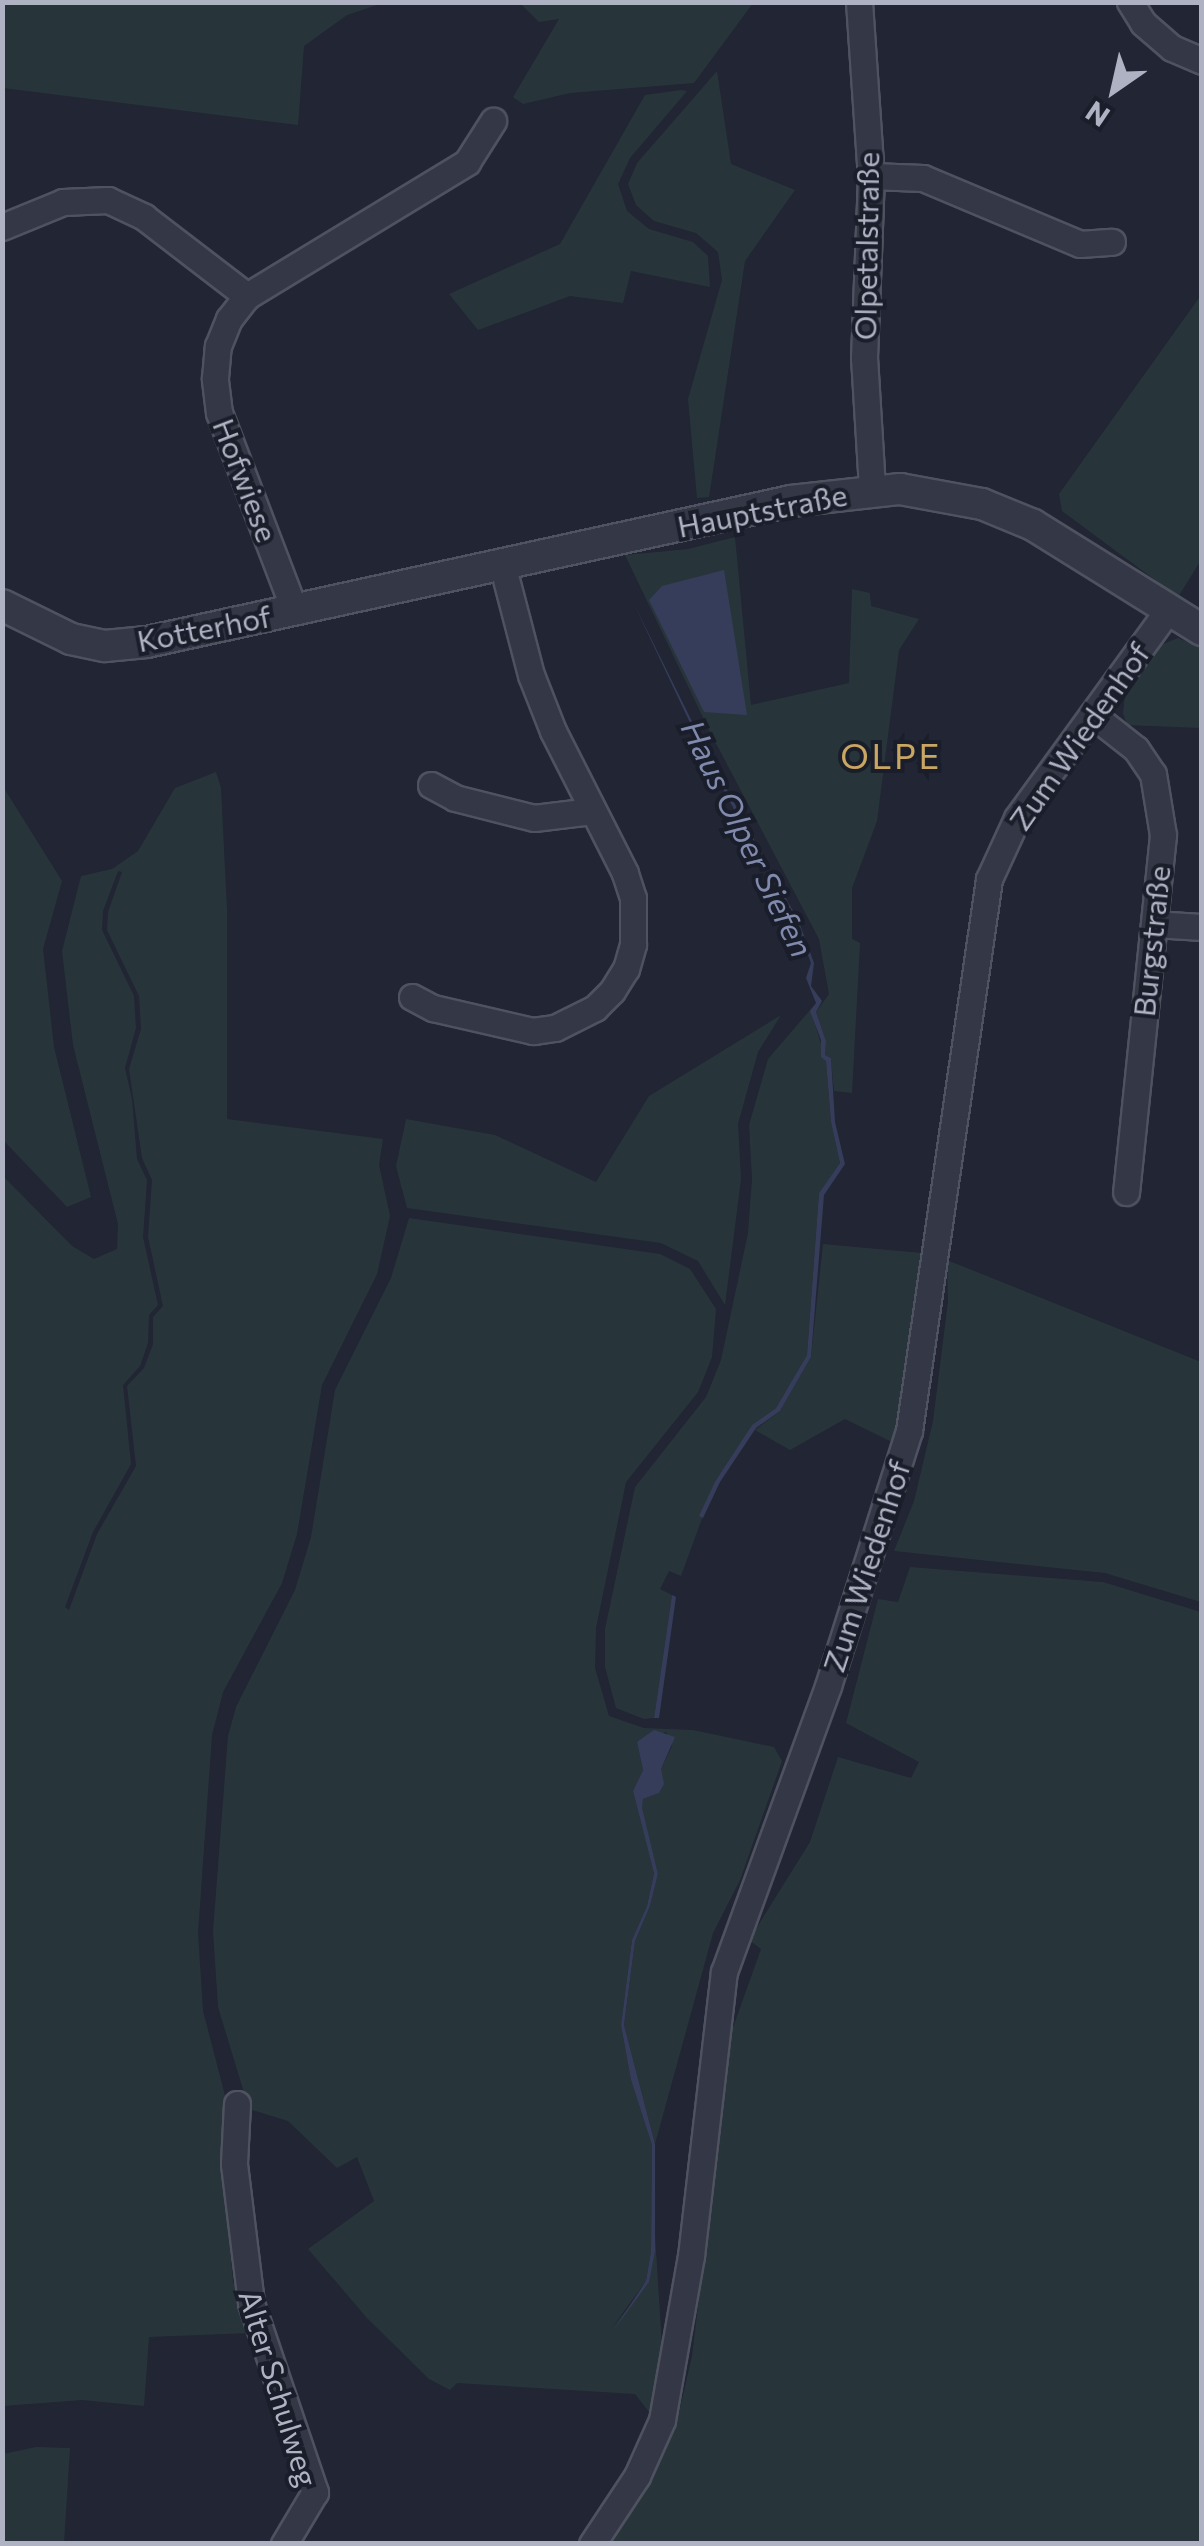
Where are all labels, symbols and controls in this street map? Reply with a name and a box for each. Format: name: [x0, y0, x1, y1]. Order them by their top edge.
north arrow: [1064, 40, 1164, 140]
text: N: [1079, 95, 1115, 135]
street label: Olpetalstraße: [846, 152, 886, 340]
street label: Hofwiese: [206, 413, 286, 547]
street label: Hauptstraße: [674, 476, 850, 544]
street label: Kotterhof: [134, 597, 274, 659]
street label: Zum Wiedenhof: [1001, 636, 1157, 836]
water label: Haus Olper Siefen: [674, 713, 822, 963]
district label: OLPE: [840, 734, 942, 776]
street label: Burgstraße: [1125, 864, 1177, 1018]
street label: Zum Wiedenhof: [815, 1456, 917, 1676]
street label: Alter Schulweg: [232, 2285, 326, 2491]

